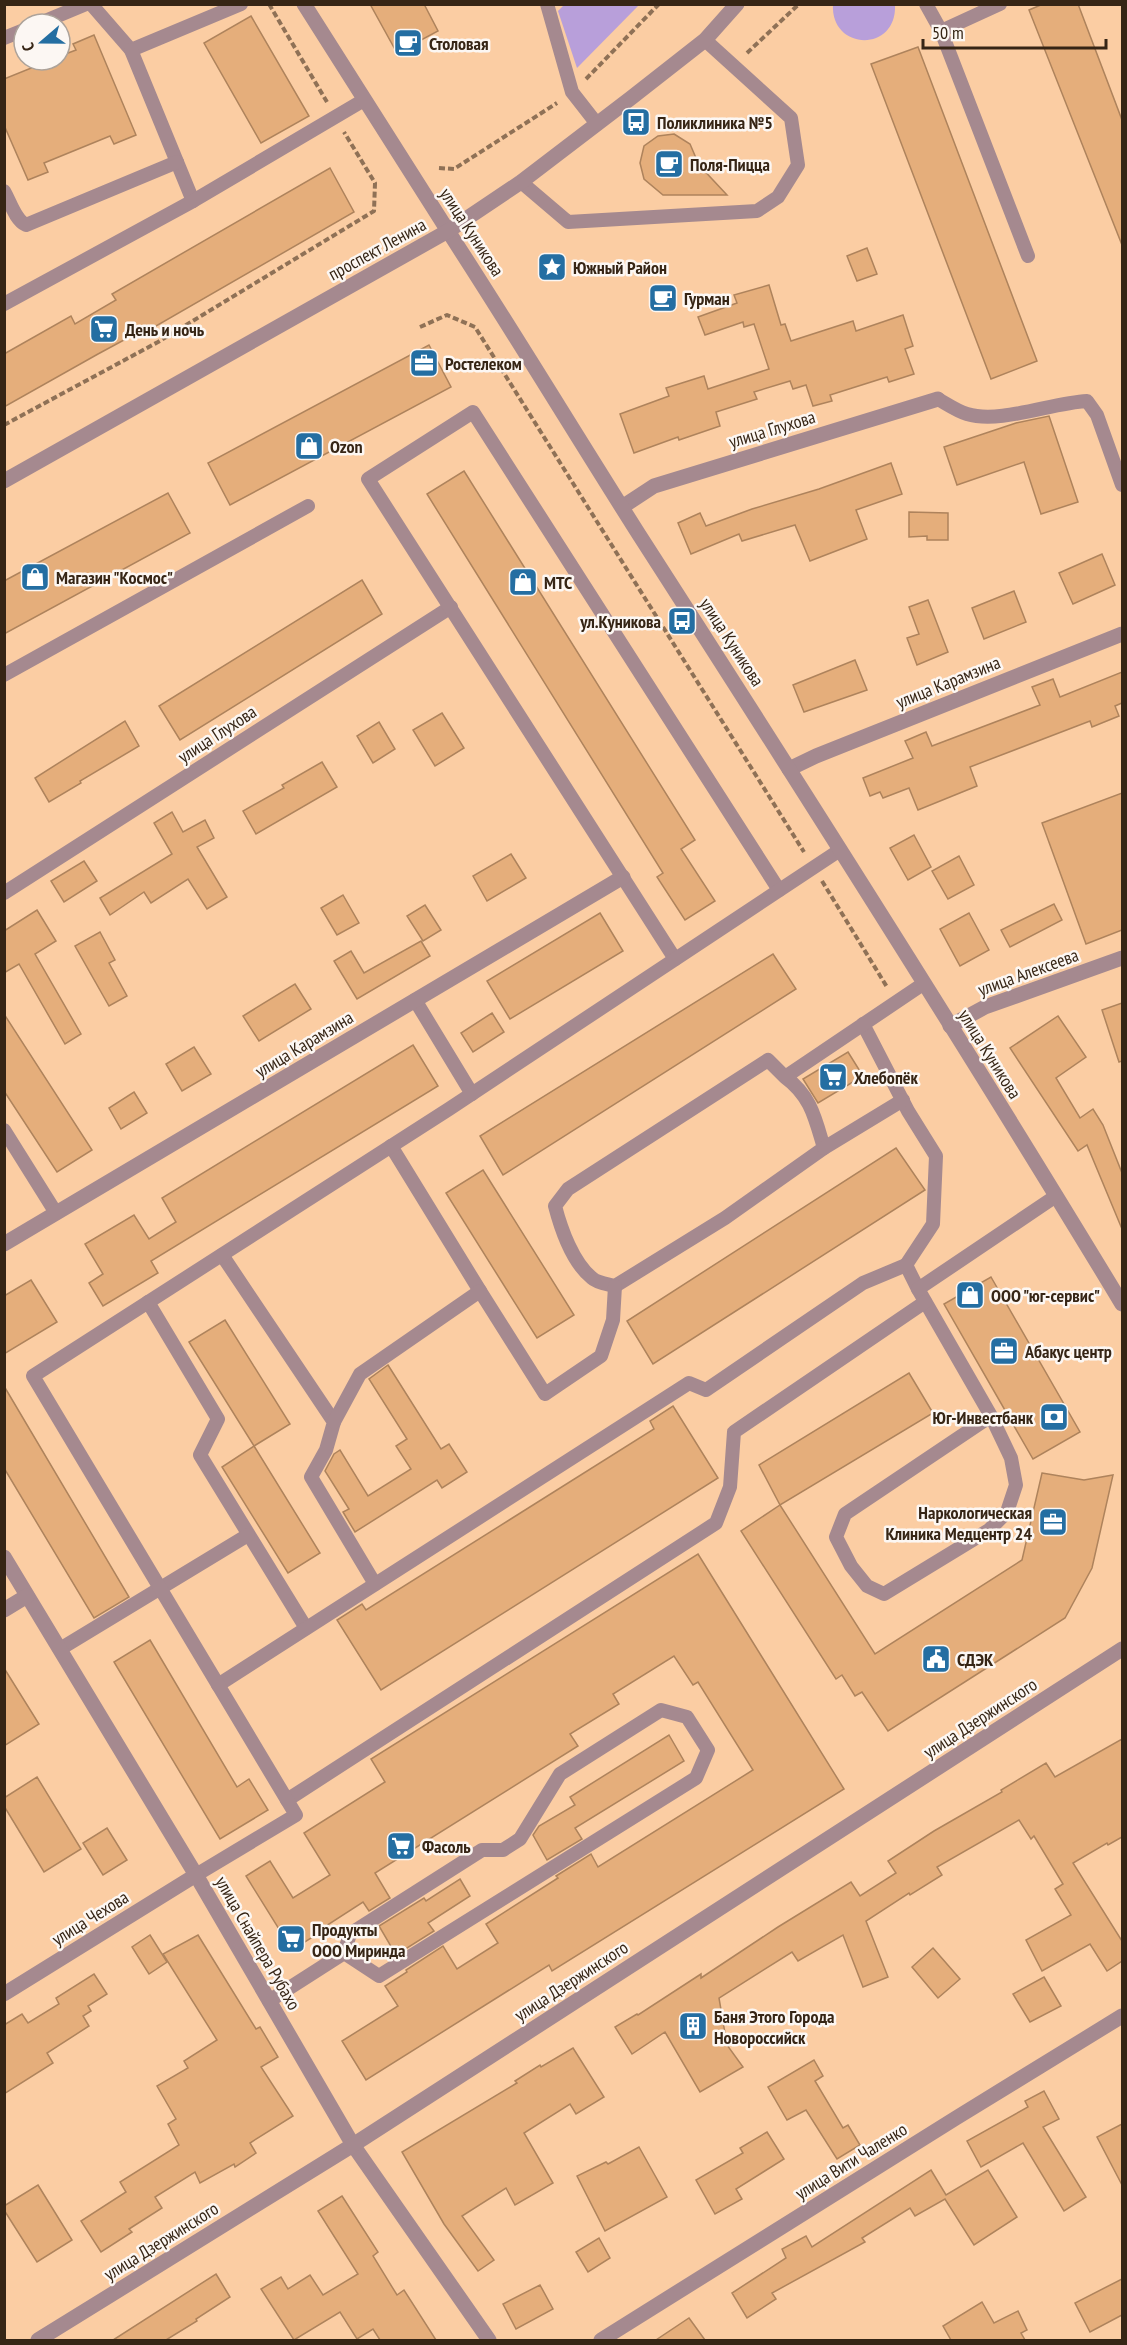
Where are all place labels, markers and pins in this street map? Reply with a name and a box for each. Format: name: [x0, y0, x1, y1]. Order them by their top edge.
cafe icon: Столовая: [392, 27, 424, 59]
place label: Столовая: [429, 32, 489, 55]
bus stop icon: Поликлиника №5: [620, 106, 652, 138]
place label: Поликлиника №5: [657, 111, 773, 134]
cafe icon: Поля-Пицца: [653, 148, 685, 180]
place label: Поля-Пицца: [690, 153, 770, 176]
place icon: Южный Район: [536, 251, 568, 283]
place label: Южный Район: [573, 256, 667, 279]
cafe icon: Гурман: [647, 282, 679, 314]
place label: Гурман: [684, 287, 730, 310]
supermarket icon: День и ночь: [88, 313, 120, 345]
place label: День и ночь: [125, 318, 205, 341]
office icon: Ростелеком: [408, 347, 440, 379]
place label: Ростелеком: [445, 352, 522, 375]
shop icon: Ozon: [293, 430, 325, 462]
place label: Ozon: [330, 435, 363, 458]
shop icon: Магазин "Космос": [19, 561, 51, 593]
place label: Магазин "Космос": [56, 566, 173, 589]
shop icon: МТС: [507, 566, 539, 598]
place label: МТС: [544, 571, 572, 594]
bus stop icon: ул.Куникова: [666, 605, 698, 637]
place label: ул.Куникова: [579, 610, 661, 633]
supermarket icon: Хлебопёк: [817, 1061, 849, 1093]
place label: Хлебопёк: [854, 1066, 919, 1089]
shop icon: ООО "юг-сервис": [954, 1279, 986, 1311]
place label: ООО "юг-сервис": [991, 1284, 1100, 1307]
office icon: Абакус центр: [988, 1335, 1020, 1367]
place label: Абакус центр: [1024, 1340, 1112, 1363]
bank icon: Юг-Инвестбанк: [1038, 1401, 1070, 1433]
place label: Юг-Инвестбанк: [933, 1406, 1034, 1429]
place label: Наркологическая Клиника Медцентр 24: [885, 1501, 1032, 1545]
office icon: Наркологическая Клиника Медцентр 24: [1037, 1506, 1069, 1538]
public building icon: СДЭК: [920, 1643, 952, 1675]
place label: СДЭК: [957, 1648, 994, 1671]
supermarket icon: Фасоль: [385, 1830, 417, 1862]
place label: Фасоль: [422, 1835, 471, 1858]
place label: Продукты ООО Миринда: [312, 1918, 406, 1962]
supermarket icon: Продукты ООО Миринда: [275, 1923, 307, 1955]
place label: Баня Этого Города Новороссийск: [714, 2005, 834, 2049]
building icon: Баня Этого Города Новороссийск: [677, 2010, 709, 2042]

